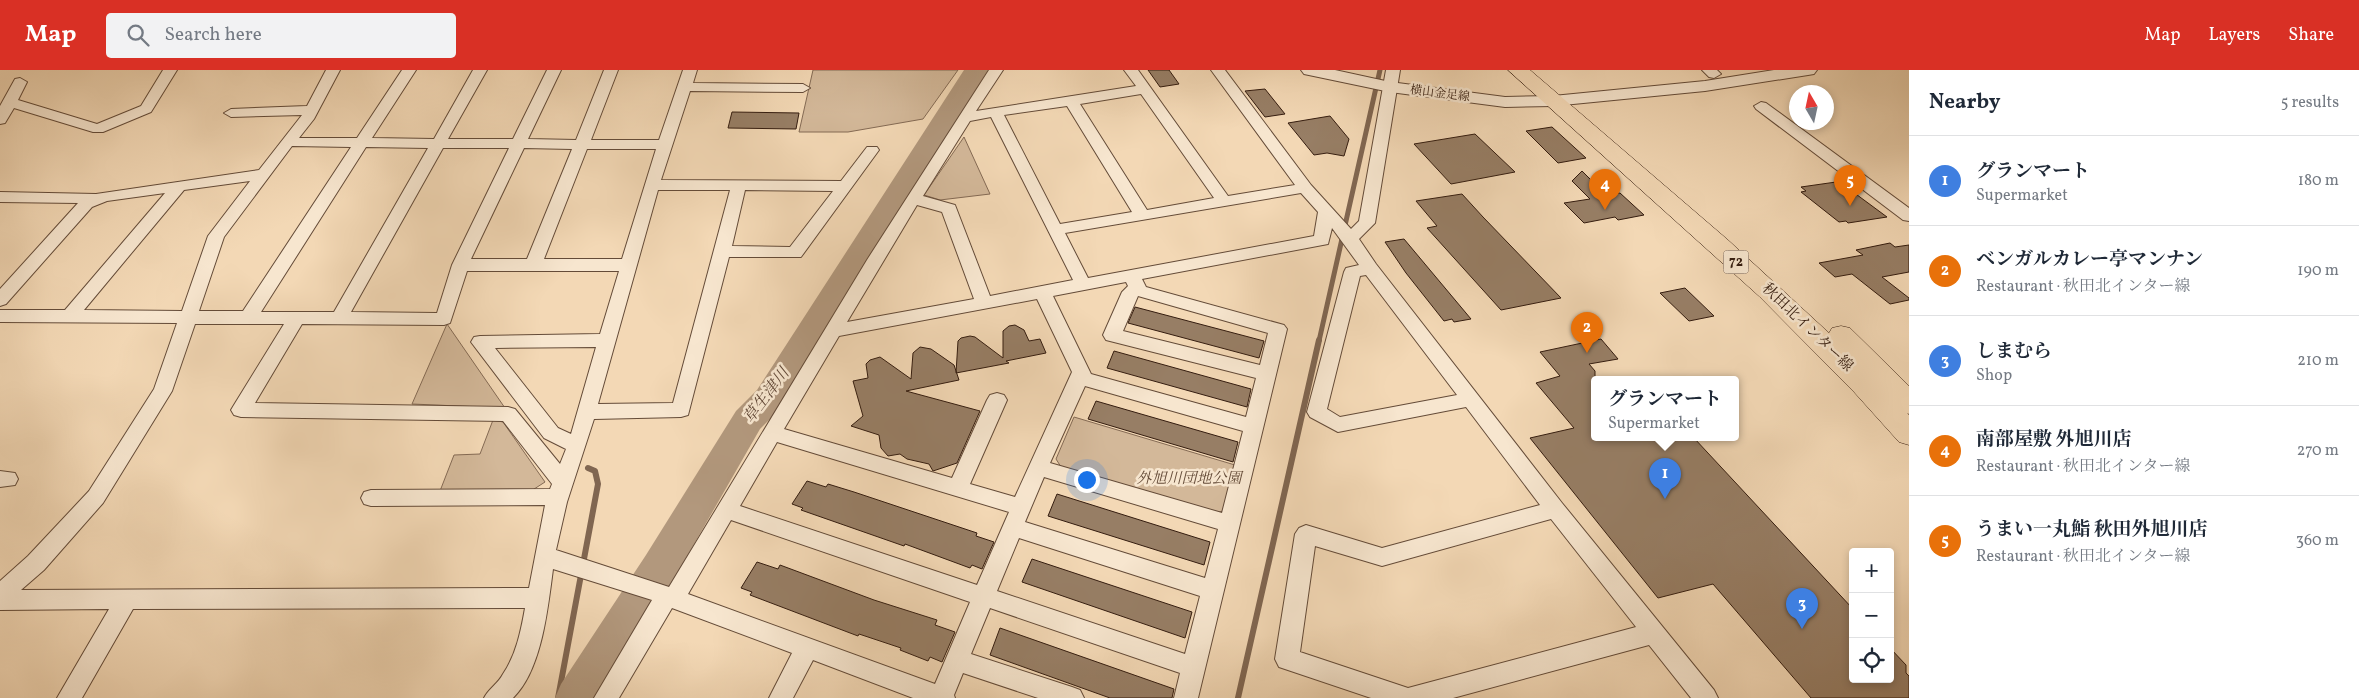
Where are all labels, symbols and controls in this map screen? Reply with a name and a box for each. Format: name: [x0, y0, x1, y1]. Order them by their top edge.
search box: [106, 13, 456, 58]
text: Map: [25, 18, 76, 52]
icon: search: [124, 21, 152, 49]
text: Search here: [164, 22, 262, 48]
text: Map: [2144, 23, 2180, 48]
text: Layers: [2208, 23, 2260, 48]
text: Share: [2288, 23, 2334, 48]
street label: 横山金足線: [1409, 82, 1471, 106]
north arrow: [1789, 85, 1834, 130]
text: Nearby: [1929, 88, 2000, 117]
text: 5 results: [2281, 92, 2339, 114]
text: グランマート: [1976, 159, 2090, 185]
pin: 5: [1834, 165, 1866, 206]
pin: 4: [1589, 169, 1621, 210]
text: 1: [1942, 170, 1948, 192]
text: 180 m: [2298, 170, 2339, 192]
text: Supermarket: [1976, 185, 2068, 207]
text: ベンガルカレー亭マンナン: [1976, 247, 2203, 273]
road number: 72: [1724, 250, 1748, 273]
text: 2: [1941, 260, 1949, 282]
text: 190 m: [2297, 260, 2339, 282]
text: Restaurant · 秋田北インター線: [1976, 276, 2190, 298]
street label: 秋田北インター線: [1757, 279, 1857, 377]
pin: 2: [1571, 312, 1603, 353]
text: しまむら: [1976, 339, 2052, 365]
text: 3: [1941, 350, 1949, 372]
text: 210 m: [2297, 350, 2339, 372]
water label: 草生津川: [739, 362, 796, 428]
text: Shop: [1976, 365, 2012, 387]
popup: [1591, 376, 1739, 441]
text: グランマート: [1608, 387, 1722, 413]
text: Supermarket: [1608, 413, 1700, 435]
text: 南部屋敷 外旭川店: [1976, 427, 2132, 453]
text: 4: [1940, 440, 1950, 462]
text: 270 m: [2297, 440, 2339, 462]
text: Restaurant · 秋田北インター線: [1976, 456, 2190, 478]
pin: 1: [1649, 458, 1681, 499]
your location: [1074, 467, 1100, 493]
park label: 外旭川団地公園: [1136, 469, 1244, 490]
text: うまい一丸鮨 秋田外旭川店: [1976, 517, 2208, 543]
text: 5: [1941, 530, 1949, 552]
text: 360 m: [2296, 530, 2339, 552]
text: Restaurant · 秋田北インター線: [1976, 546, 2190, 568]
map controls: [1849, 548, 1894, 683]
button: +: [1849, 548, 1894, 593]
pin: 3: [1786, 588, 1818, 629]
button: −: [1849, 593, 1894, 638]
button: locate: [1849, 638, 1894, 683]

